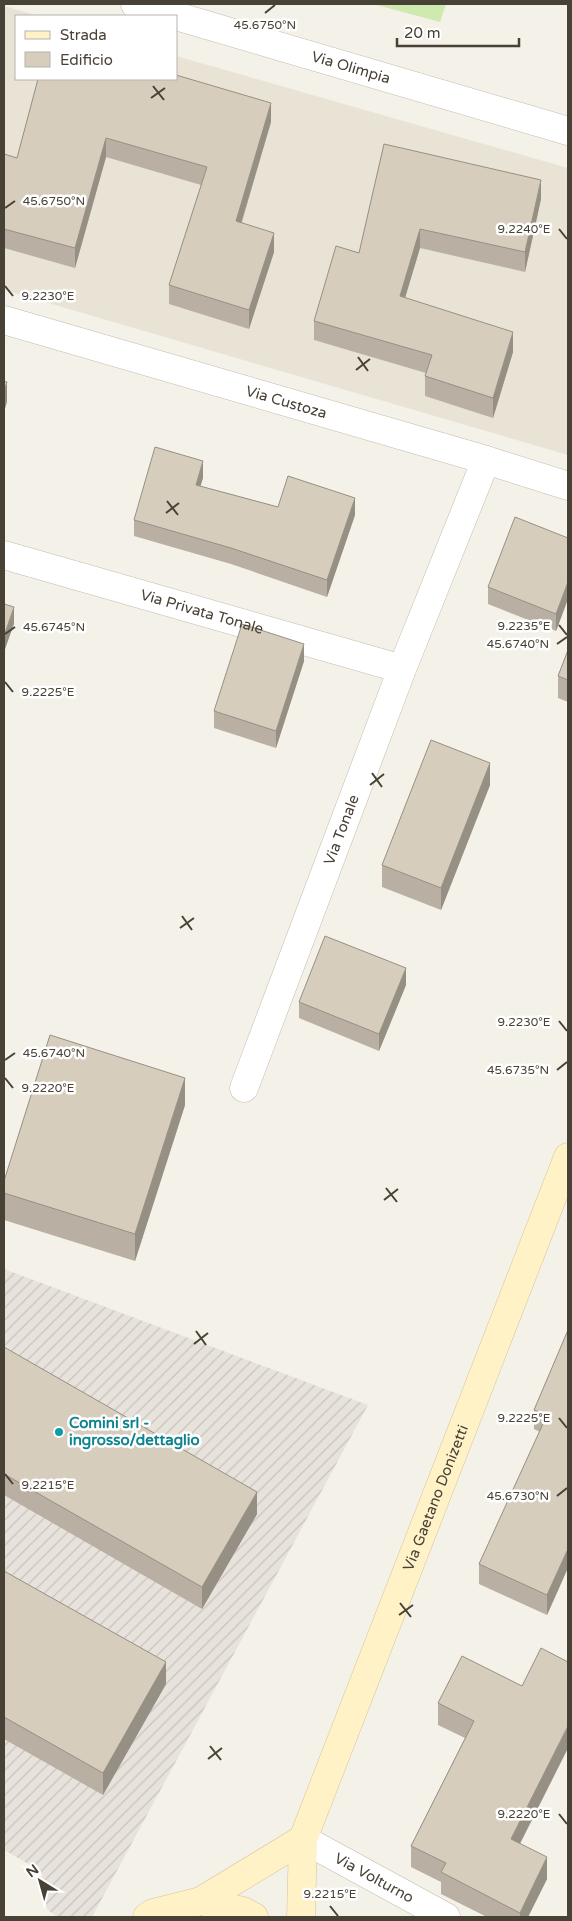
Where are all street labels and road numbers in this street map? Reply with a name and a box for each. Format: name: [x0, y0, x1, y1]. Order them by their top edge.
street label: Via Olimpia: [309, 47, 392, 87]
street label: Via Custoza: [244, 382, 329, 422]
street label: Via Privata Tonale: [138, 586, 266, 638]
street label: Via Tonale: [320, 792, 363, 867]
street label: Via Gaetano Donizetti: [399, 1422, 472, 1573]
street label: Via Volturno: [331, 1849, 417, 1907]

